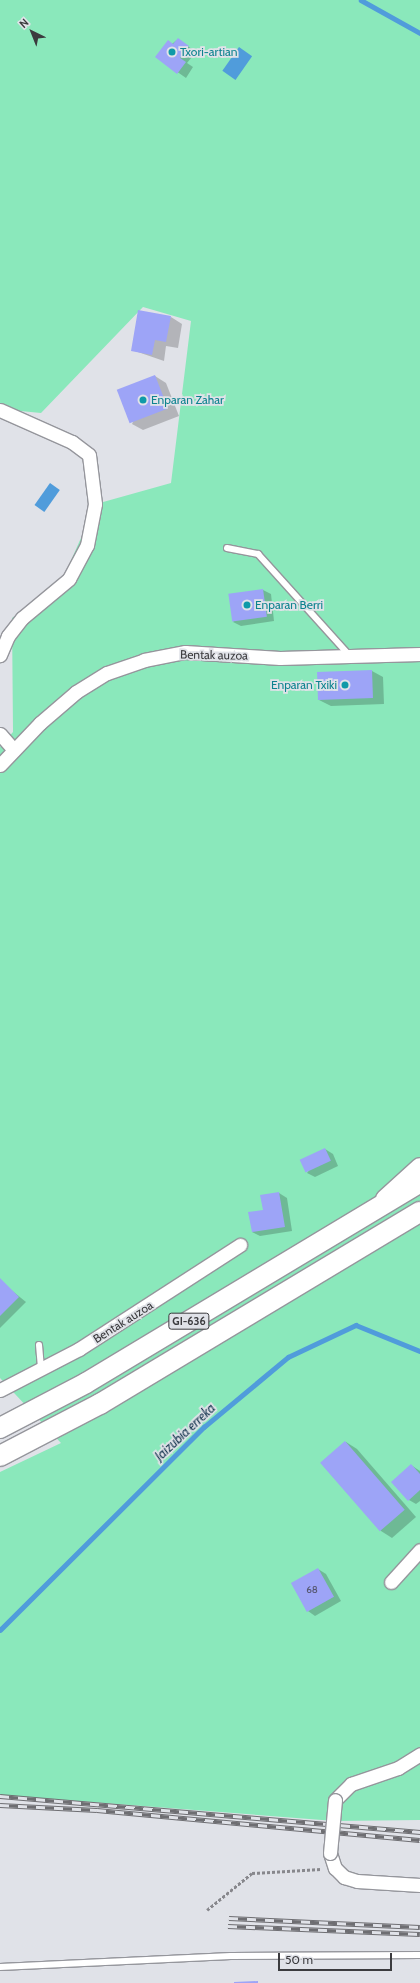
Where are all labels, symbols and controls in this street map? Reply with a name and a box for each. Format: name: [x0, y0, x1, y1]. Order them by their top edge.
north arrow: [12, 12, 52, 52]
text: N: [16, 15, 31, 31]
place label: Txori-artian: [180, 45, 237, 59]
marker: Txori-artian: [167, 47, 177, 57]
place label: Enparan Zahar: [151, 393, 224, 407]
marker: Enparan Zahar: [138, 395, 148, 405]
place label: Enparan Berri: [255, 598, 323, 612]
marker: Enparan Berri: [242, 600, 252, 610]
street label: Bentak auzoa: [180, 647, 248, 663]
place label: Enparan Txiki: [271, 678, 337, 692]
marker: Enparan Txiki: [340, 680, 350, 690]
street label: Bentak auzoa: [90, 1298, 156, 1346]
road number: GI-636: [168, 1312, 210, 1330]
water label: Jaizubia erreka: [152, 1400, 218, 1464]
house number: 68: [306, 1584, 318, 1596]
scale bar: [280, 1945, 394, 1971]
text: 50 m: [285, 1952, 313, 1967]

